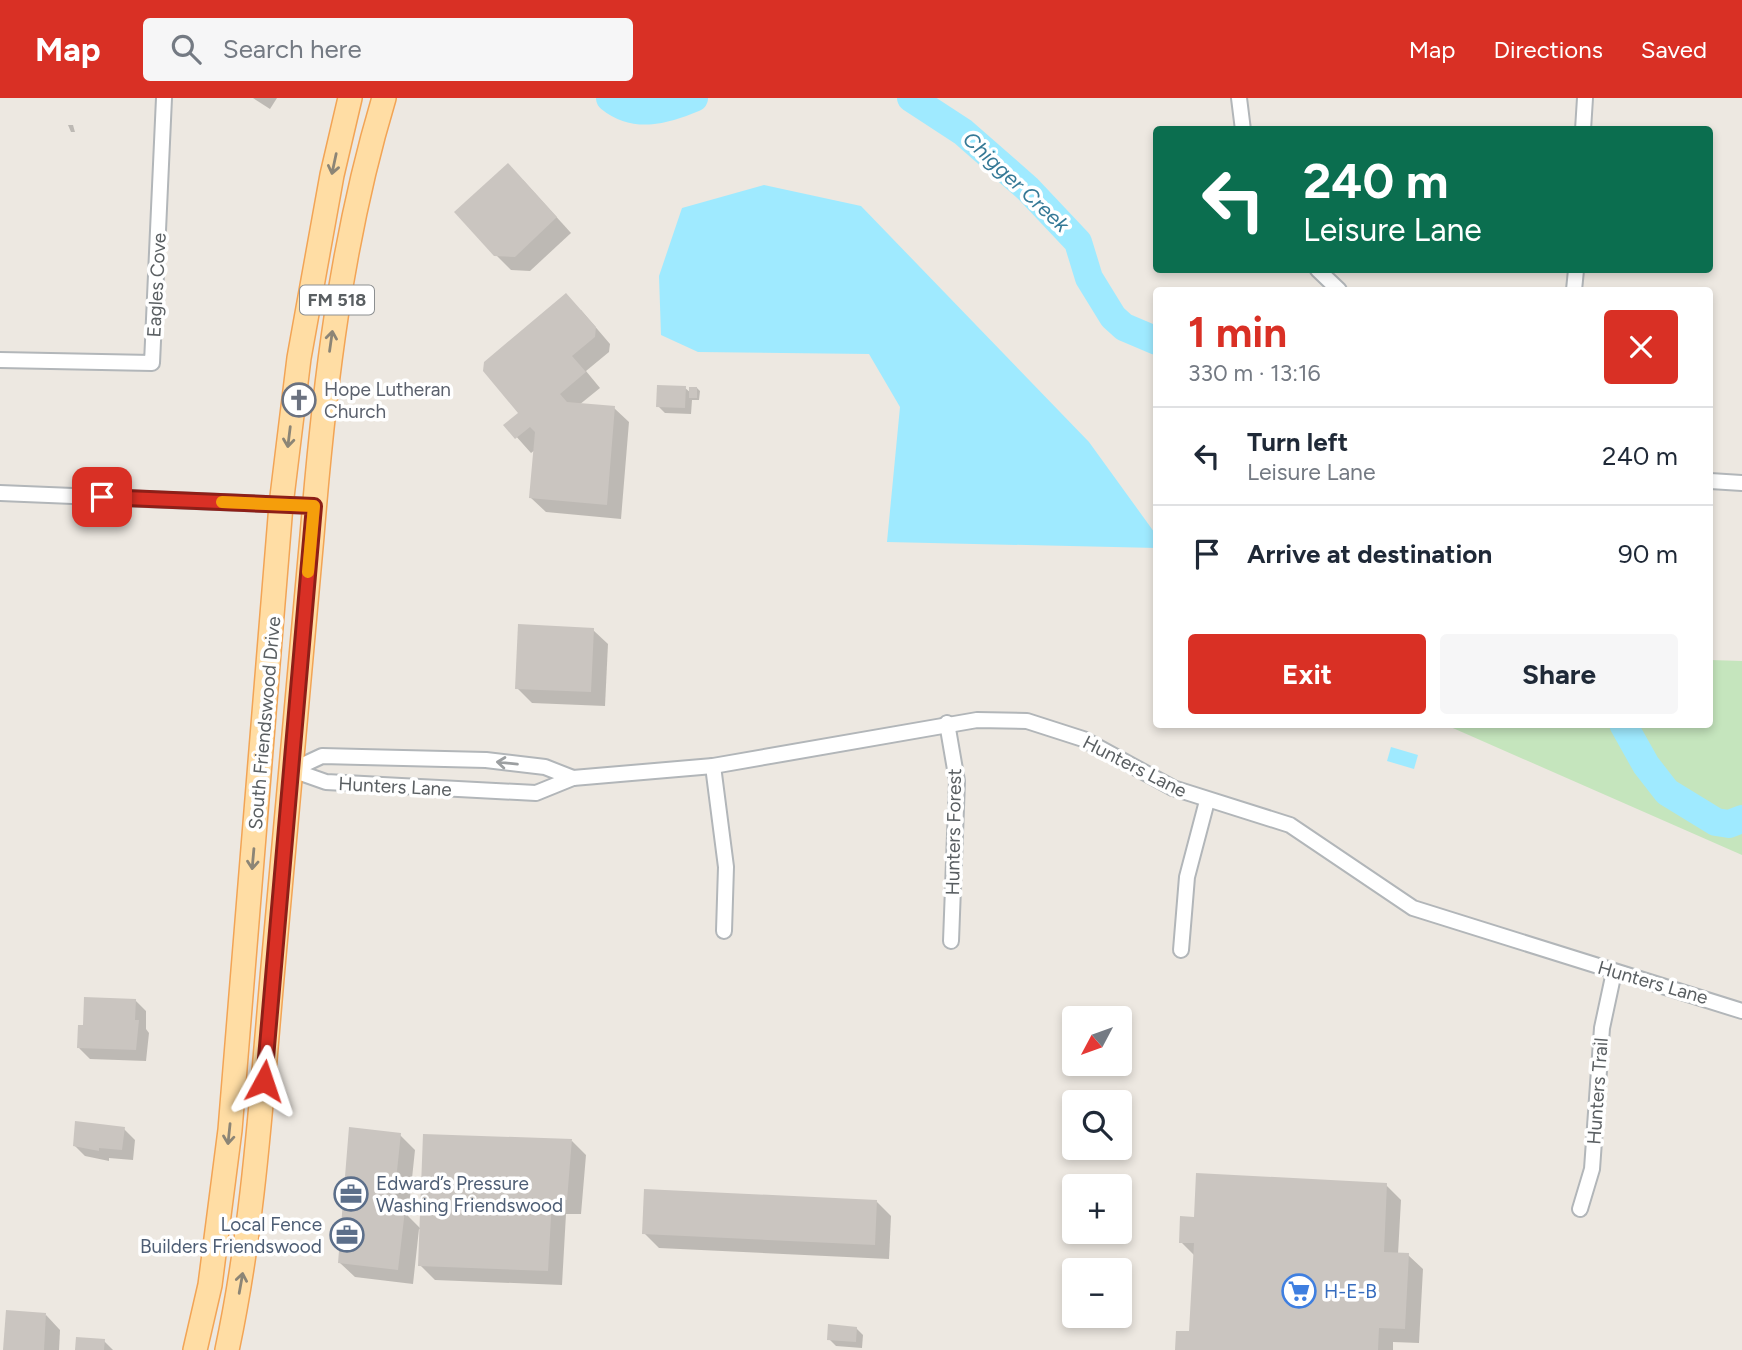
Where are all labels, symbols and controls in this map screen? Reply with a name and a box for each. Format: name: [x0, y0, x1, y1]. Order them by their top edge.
search box: [143, 18, 633, 81]
text: Map: [35, 30, 101, 69]
icon: search: [167, 30, 205, 68]
text: Search here: [223, 33, 362, 65]
text: Map: [1409, 35, 1455, 64]
text: Directions: [1493, 35, 1603, 64]
text: Saved: [1641, 35, 1707, 64]
water label: Chigger Creek: [958, 126, 1075, 238]
text: 240 m: [1303, 151, 1449, 210]
one-way arrow: [327, 152, 340, 175]
icon: left: [1188, 154, 1279, 245]
text: Leisure Lane: [1303, 211, 1482, 249]
street label: Eagles Cove: [142, 232, 171, 338]
road number: FM 518: [300, 286, 374, 314]
text: 1 min: [1188, 307, 1287, 358]
button: close: [1604, 310, 1678, 384]
one-way arrow: [325, 330, 338, 353]
text: 330 m · 13:16: [1188, 359, 1321, 387]
place label: Hope Lutheran Church: [324, 378, 451, 423]
church icon: Hope Lutheran Church: [280, 381, 318, 419]
one-way arrow: [282, 425, 295, 448]
text: Turn left: [1247, 426, 1348, 458]
icon: left: [1188, 437, 1226, 475]
text: 240 m: [1602, 440, 1678, 472]
text: Leisure Lane: [1247, 458, 1376, 486]
pin: [72, 467, 132, 527]
icon: arrive: [83, 478, 121, 516]
icon: arrive: [1188, 535, 1226, 573]
text: Arrive at destination: [1247, 538, 1492, 570]
text: 90 m: [1618, 538, 1678, 570]
street label: South Friendswood Drive: [244, 615, 285, 831]
button: Exit: [1188, 634, 1426, 714]
button: Share: [1440, 634, 1678, 714]
street label: Hunters Lane: [1079, 730, 1191, 802]
one-way arrow: [496, 756, 519, 769]
street label: Hunters Forest: [941, 768, 966, 896]
street label: Hunters Lane: [338, 772, 452, 801]
one-way arrow: [246, 847, 259, 870]
street label: Hunters Lane: [1595, 956, 1711, 1009]
north arrow: [1062, 1006, 1132, 1076]
map controls: [1062, 1006, 1132, 1328]
street label: Hunters Trail: [1582, 1037, 1613, 1145]
position arrow: [227, 1044, 301, 1118]
button: search: [1062, 1090, 1132, 1160]
one-way arrow: [223, 1122, 236, 1145]
place label: Edward’s Pressure Washing Friendswood: [376, 1172, 563, 1217]
button: +: [1062, 1174, 1132, 1244]
office icon: Edward’s Pressure Washing Friendswood: [332, 1175, 370, 1213]
place label: Local Fence Builders Friendswood: [140, 1213, 322, 1258]
office icon: Local Fence Builders Friendswood: [328, 1216, 366, 1254]
button: −: [1062, 1258, 1132, 1328]
one-way arrow: [235, 1272, 248, 1295]
supermarket icon: H-E-B: [1280, 1272, 1318, 1310]
place label: H-E-B: [1324, 1280, 1377, 1303]

